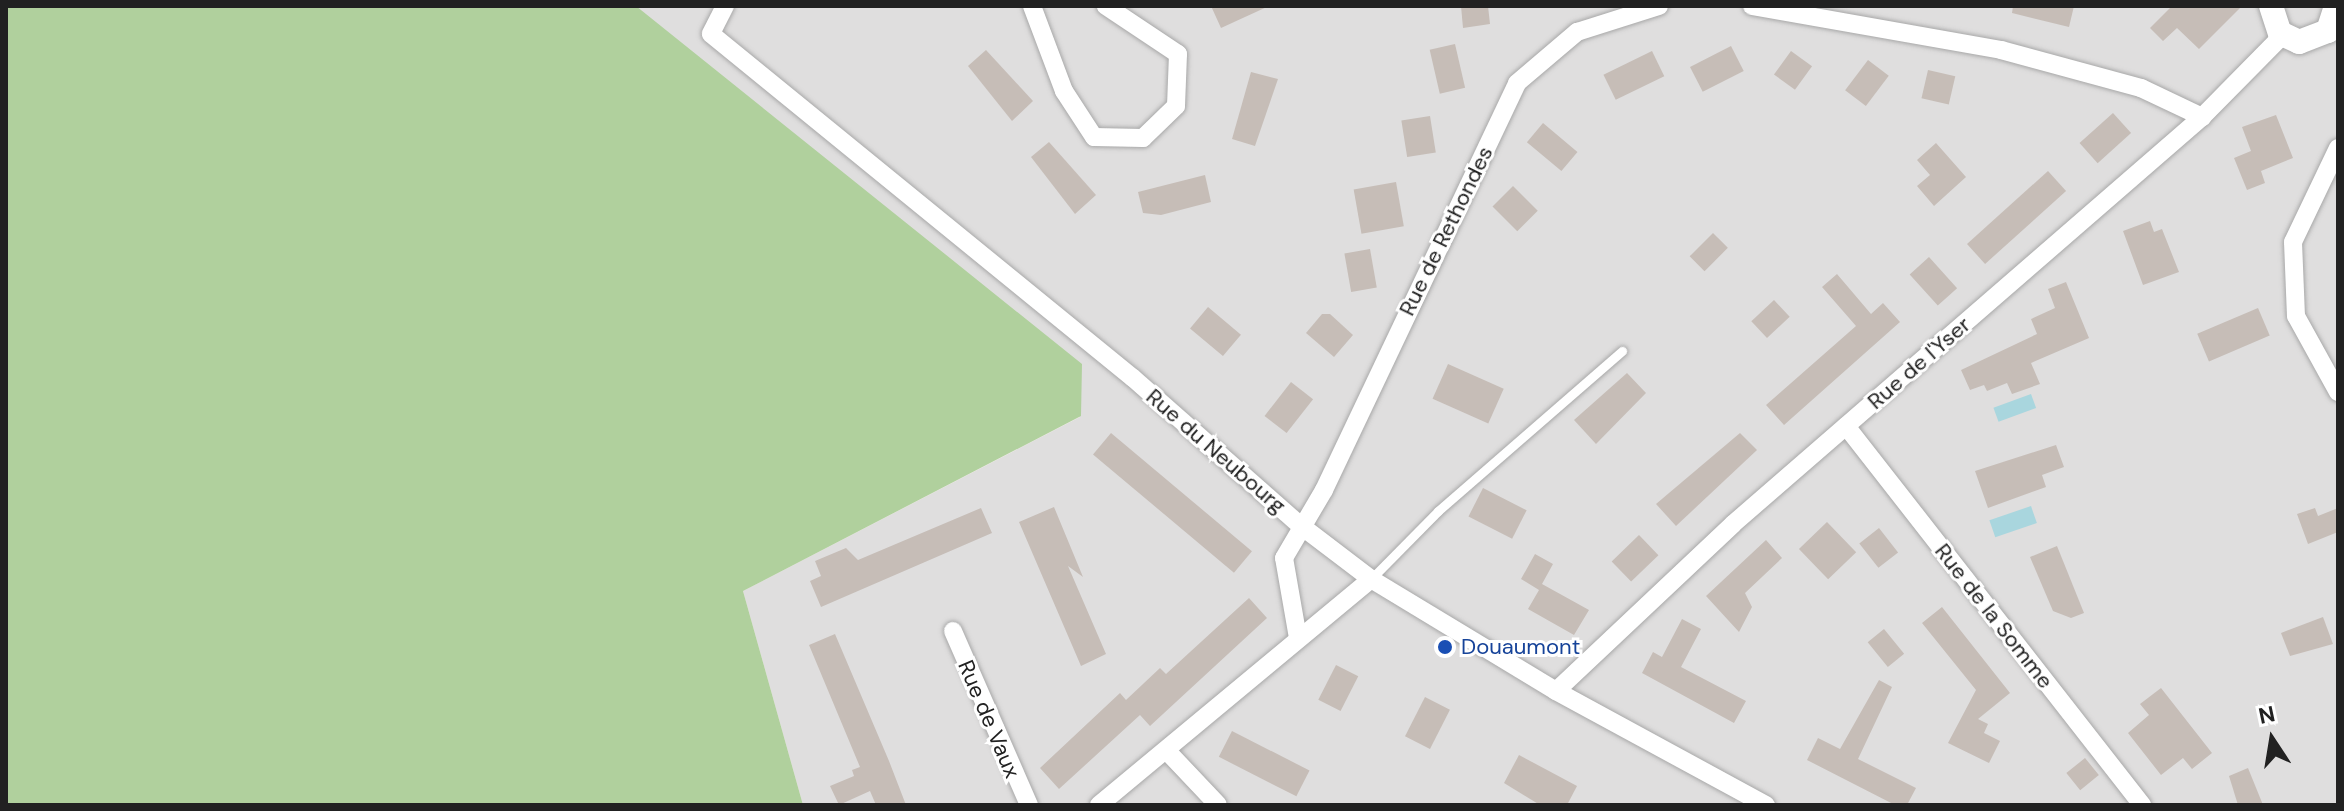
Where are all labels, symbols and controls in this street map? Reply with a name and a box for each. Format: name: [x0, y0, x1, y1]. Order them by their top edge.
street label: Rue de Rethondes: [1394, 142, 1498, 320]
street label: Rue de l'Yser: [1862, 311, 1976, 415]
street label: Rue du Neubourg: [1141, 383, 1291, 519]
street label: Rue de la Somme: [1929, 538, 2059, 694]
place label: Douaumont: [1461, 634, 1580, 660]
marker: Douaumont: [1436, 638, 1454, 656]
street label: Rue de Vaux: [952, 656, 1026, 782]
north arrow: [2232, 699, 2312, 779]
text: N: [2256, 699, 2278, 731]

